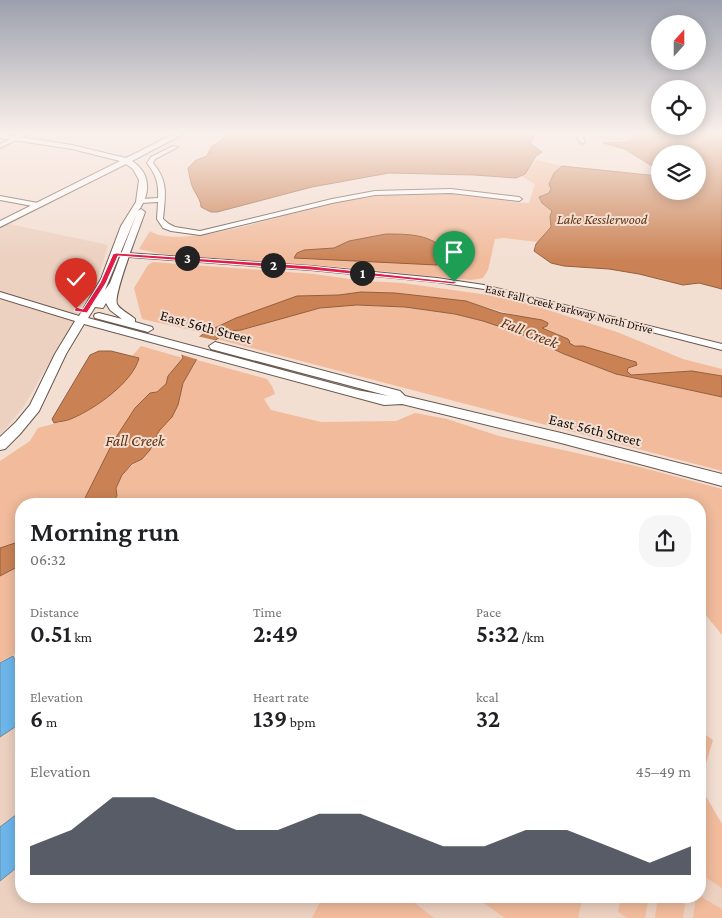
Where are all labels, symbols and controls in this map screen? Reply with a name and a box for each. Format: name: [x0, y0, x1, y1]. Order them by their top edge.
north arrow: [651, 15, 706, 70]
map controls: [651, 15, 706, 200]
button: locate: [651, 80, 706, 135]
button: layers: [651, 145, 706, 200]
water label: Lake Kesslerwood: [557, 211, 648, 227]
pin: [433, 231, 475, 282]
icon: arrive: [440, 238, 468, 266]
pin: 3: [174, 246, 200, 270]
text: 3: [184, 250, 191, 266]
pin: 2: [260, 252, 286, 278]
text: 2: [270, 257, 277, 273]
pin: [55, 258, 97, 309]
pin: 1: [350, 260, 374, 286]
icon: check: [62, 265, 90, 293]
text: 1: [360, 265, 365, 281]
street label: East Fall Creek Parkway North Drive: [484, 281, 654, 337]
street label: East 56th Street: [158, 307, 255, 347]
water label: Fall Creek: [499, 312, 561, 352]
street label: East 56th Street: [547, 411, 644, 449]
water label: Fall Creek: [105, 432, 166, 449]
button: share: [639, 515, 691, 567]
text: Morning run: [30, 516, 179, 547]
text: 06:32: [30, 551, 66, 568]
text: Distance: [30, 604, 79, 620]
text: Time: [253, 604, 282, 620]
text: Pace: [476, 604, 501, 620]
text: 0.51: [30, 620, 72, 647]
text: 2:49: [253, 620, 298, 647]
text: 5:32: [476, 620, 519, 647]
text: km: [72, 629, 92, 645]
text: /km: [519, 629, 544, 645]
text: Elevation: [30, 689, 83, 705]
text: Heart rate: [253, 689, 309, 705]
text: kcal: [476, 689, 499, 705]
text: 6: [30, 705, 43, 732]
text: 139: [253, 705, 287, 732]
text: 32: [476, 705, 500, 732]
text: m: [43, 714, 57, 730]
text: bpm: [287, 714, 316, 730]
text: Elevation: [30, 763, 91, 780]
text: 45–49 m: [636, 763, 691, 780]

